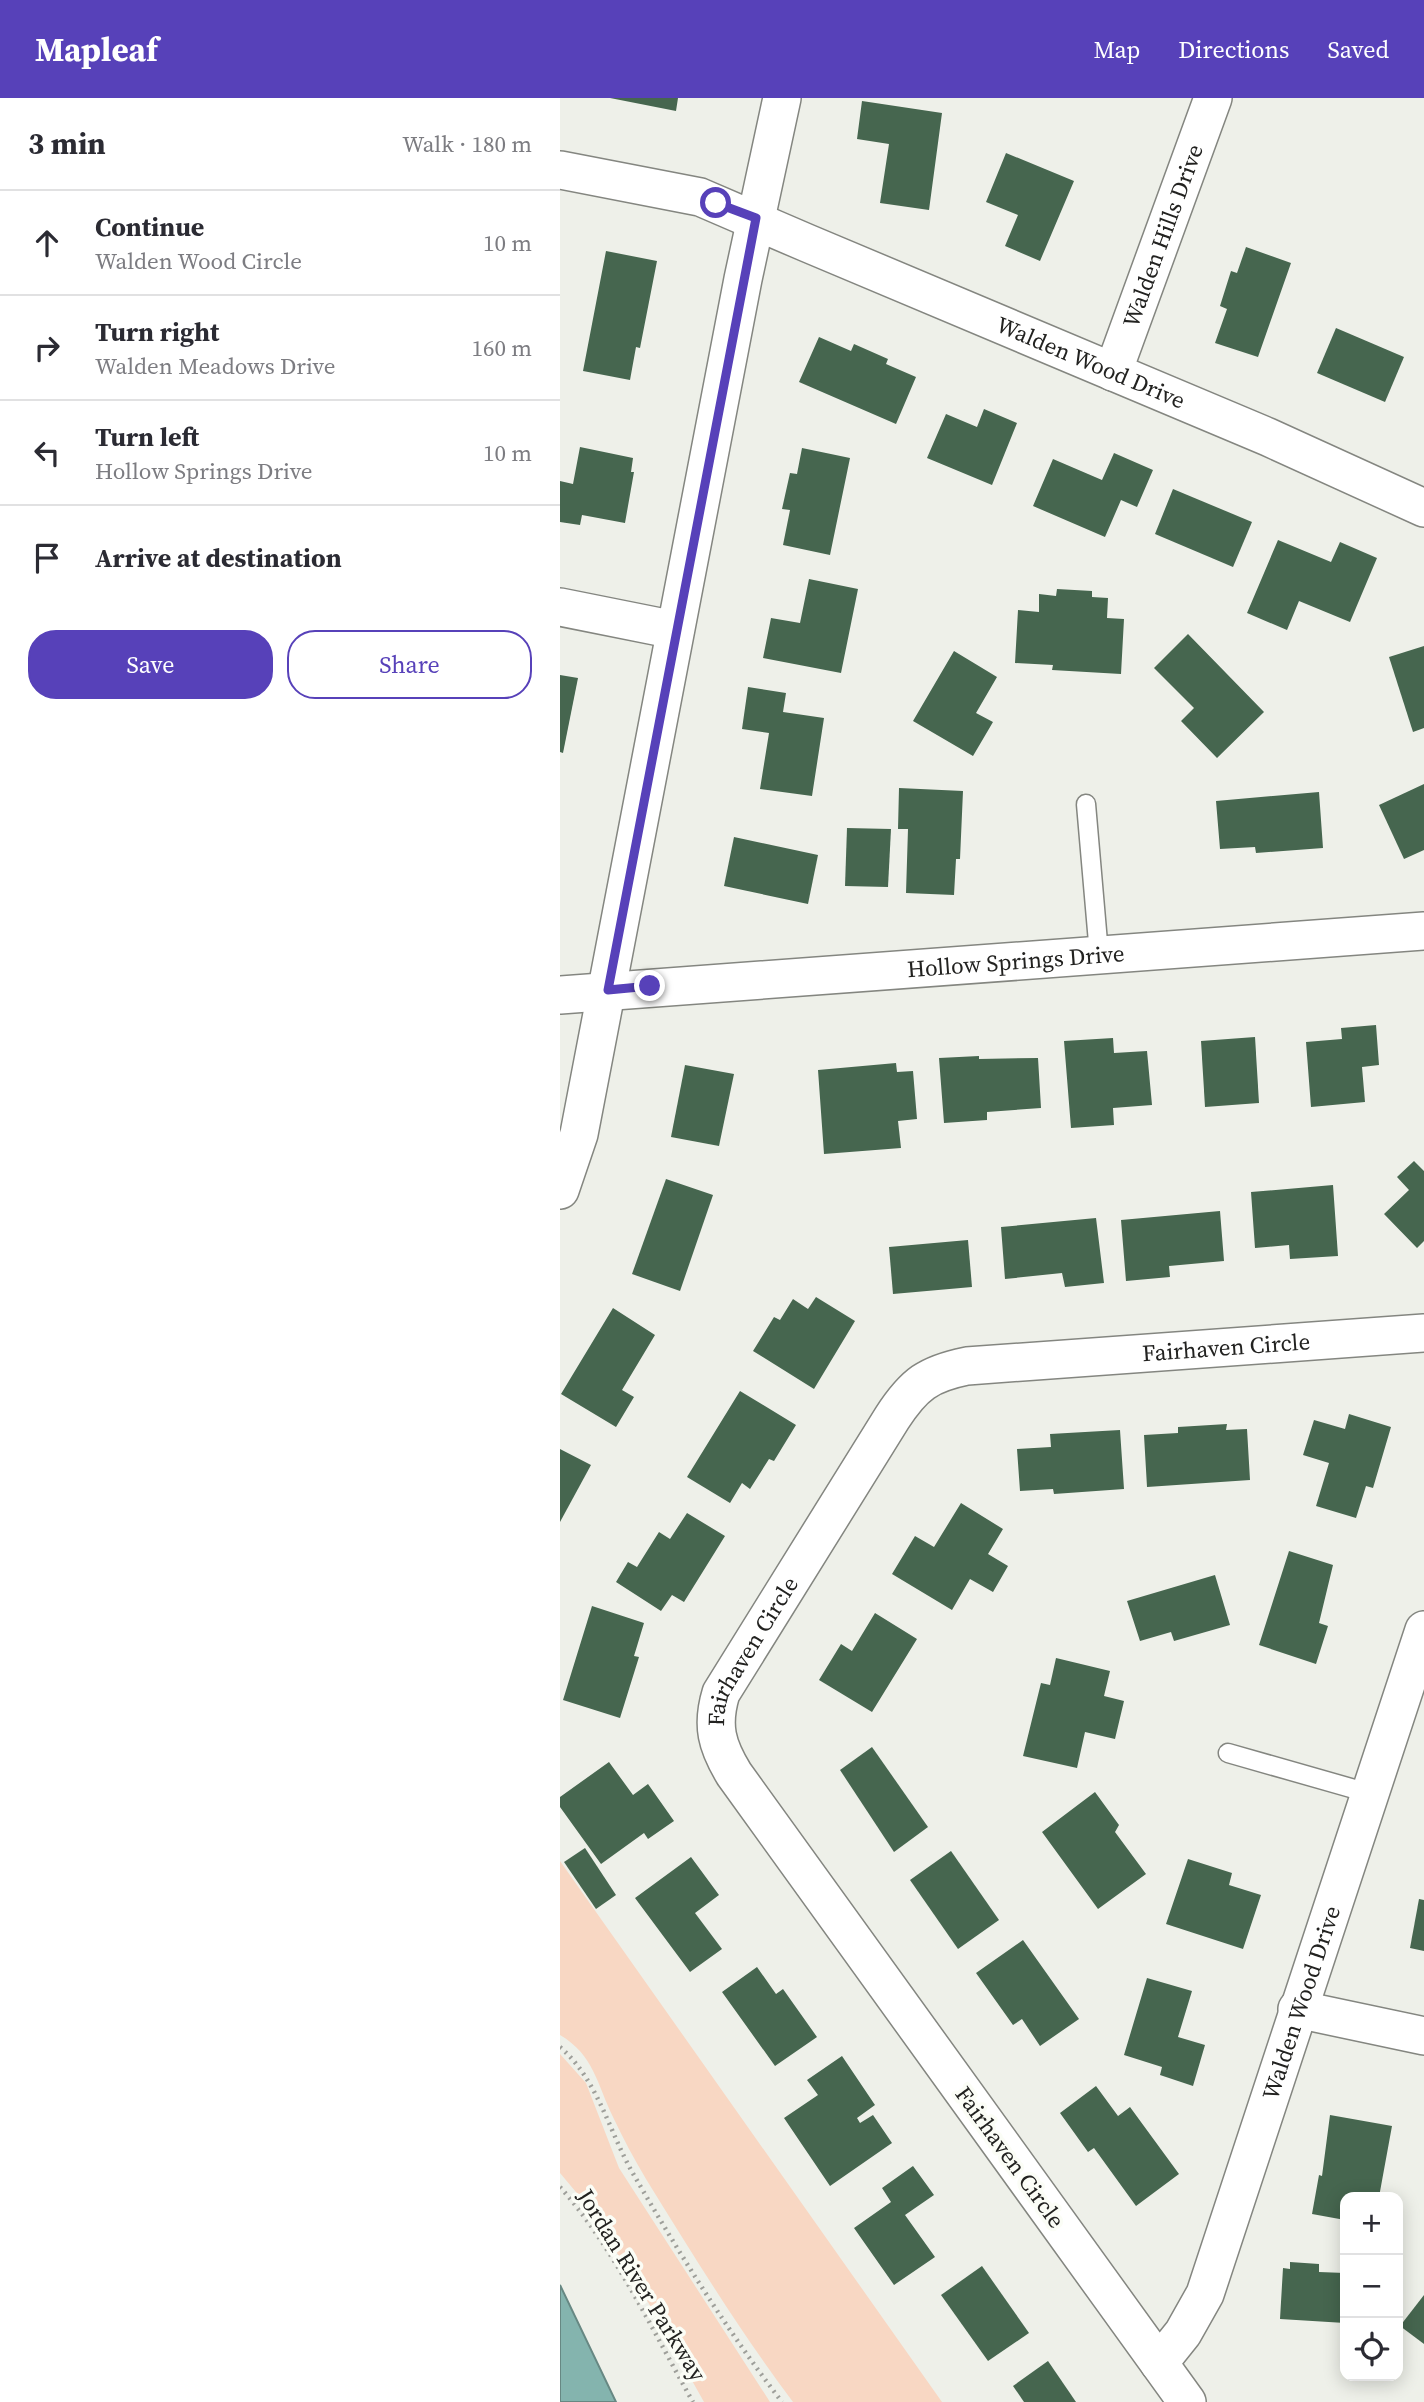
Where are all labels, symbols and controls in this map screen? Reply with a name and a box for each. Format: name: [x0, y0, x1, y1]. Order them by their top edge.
text: Mapleaf: [35, 27, 158, 72]
text: Map: [1093, 33, 1140, 66]
text: Directions: [1178, 33, 1289, 66]
text: Saved: [1327, 33, 1389, 66]
text: 3 min: [28, 123, 106, 164]
text: Walk · 180 m: [402, 128, 532, 160]
street label: Walden Hills Drive: [1115, 140, 1211, 332]
route start: [700, 187, 731, 218]
text: Continue: [95, 209, 204, 245]
icon: ahead: [28, 224, 66, 262]
text: 10 m: [483, 227, 532, 259]
text: Walden Wood Circle: [95, 245, 302, 277]
street label: Walden Wood Drive: [991, 308, 1190, 416]
text: Turn right: [95, 314, 219, 350]
icon: right: [28, 329, 66, 367]
text: 160 m: [471, 332, 532, 364]
text: Walden Meadows Drive: [95, 350, 335, 382]
text: Turn left: [95, 419, 199, 455]
icon: left: [28, 434, 66, 472]
text: 10 m: [483, 437, 532, 469]
text: Hollow Springs Drive: [95, 455, 313, 487]
icon: arrive: [28, 539, 66, 577]
text: Arrive at destination: [95, 540, 342, 576]
button: Save: [28, 630, 273, 699]
button: Share: [287, 630, 532, 699]
street label: Hollow Springs Drive: [906, 937, 1125, 985]
route end: [634, 970, 665, 1001]
street label: Fairhaven Circle: [1141, 1325, 1311, 1369]
street label: Fairhaven Circle: [700, 1570, 806, 1727]
street label: Walden Wood Drive: [1254, 1902, 1348, 2104]
street label: Fairhaven Circle: [948, 2080, 1072, 2234]
street label: Jordan River Parkway: [569, 2182, 714, 2387]
map controls: [1340, 2192, 1403, 2381]
button: +: [1340, 2192, 1403, 2255]
button: −: [1340, 2255, 1403, 2318]
button: locate: [1340, 2318, 1403, 2381]

